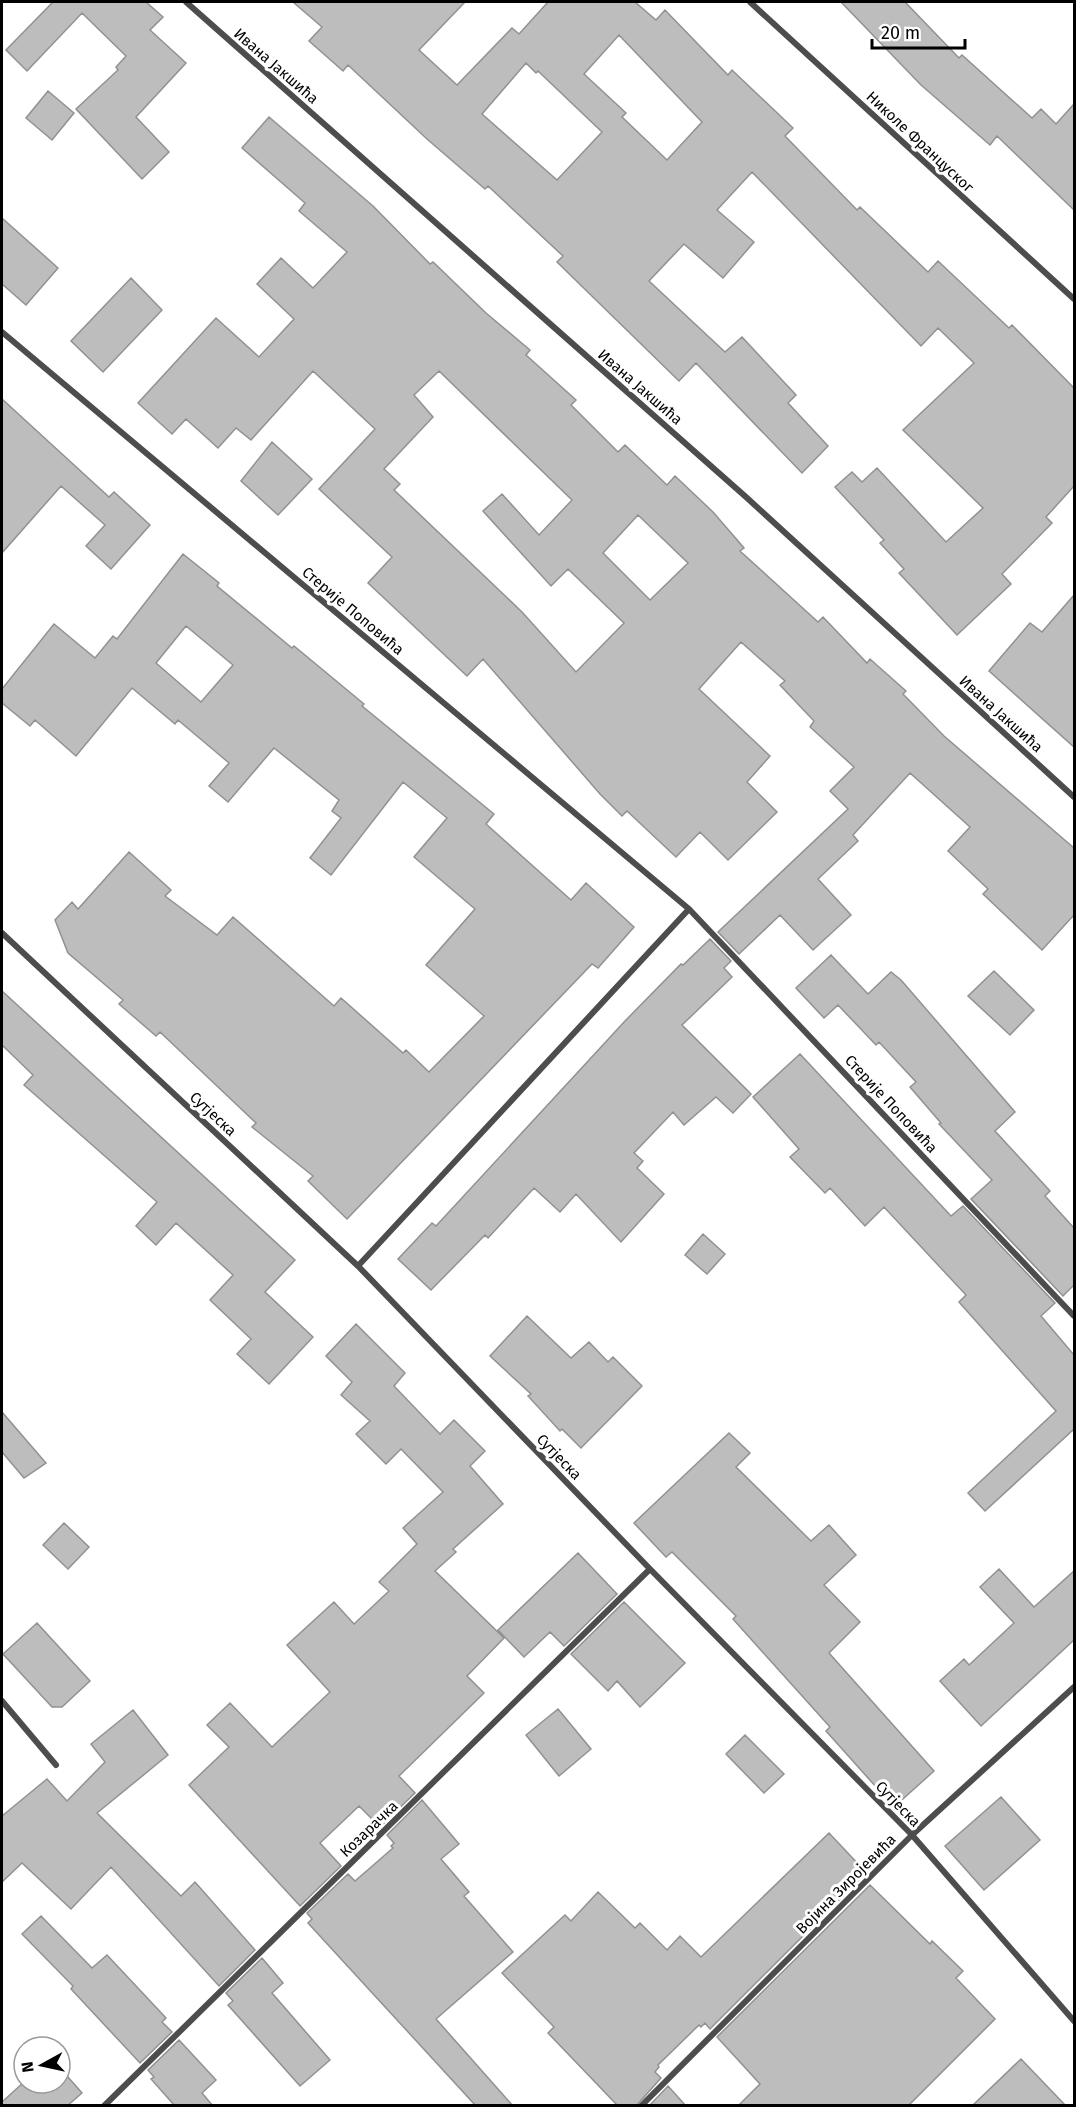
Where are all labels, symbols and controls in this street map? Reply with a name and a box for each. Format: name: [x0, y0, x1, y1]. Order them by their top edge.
scale bar: [872, 12, 965, 50]
text: 20 m: [881, 22, 920, 44]
street label: Ивана Јакшића: [230, 24, 322, 108]
street label: Николе Француског: [863, 88, 978, 197]
street label: Ивана Јакшића: [594, 345, 686, 429]
street label: Стерије Поповића: [298, 563, 408, 659]
street label: Ивана Јакшића: [955, 672, 1047, 756]
street label: Стерије Поповића: [841, 1051, 941, 1157]
street label: Сутјеска: [186, 1088, 240, 1140]
street label: Сутјеска: [533, 1430, 585, 1484]
street label: Сутјеска: [872, 1777, 924, 1831]
street label: Козарачка: [336, 1797, 402, 1861]
street label: Војина Зиројевића: [792, 1830, 900, 1938]
north arrow: [12, 2035, 72, 2095]
text: N: [17, 2060, 38, 2074]

